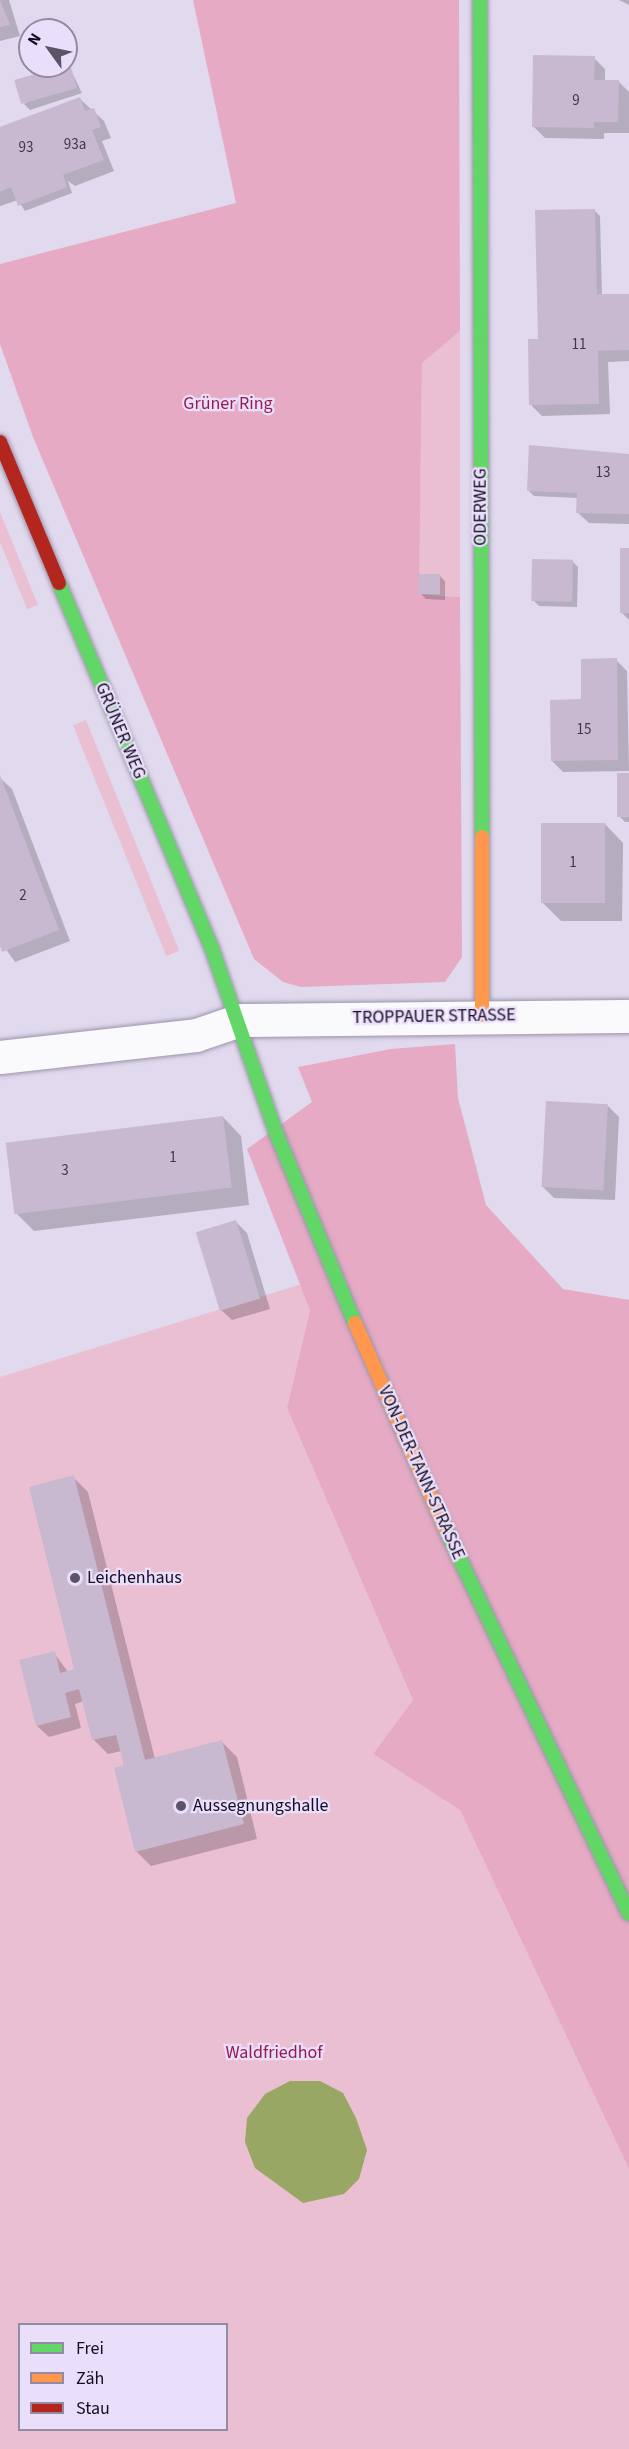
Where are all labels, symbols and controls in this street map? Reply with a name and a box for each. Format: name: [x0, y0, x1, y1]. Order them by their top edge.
north arrow: [18, 18, 78, 78]
text: N: [22, 29, 47, 50]
house number: 9: [572, 92, 580, 110]
house number: 93a: [64, 136, 86, 154]
house number: 93: [19, 139, 33, 157]
house number: 11: [572, 336, 586, 354]
park label: Grüner Ring: [183, 393, 273, 415]
house number: 13: [596, 464, 610, 482]
street label: ODERWEG: [470, 468, 492, 546]
street label: GRÜNER WEG: [90, 680, 150, 782]
house number: 15: [577, 721, 591, 739]
house number: 1: [569, 854, 577, 872]
house number: 2: [19, 887, 27, 905]
street label: TROPPAUER STRASSE: [352, 1005, 516, 1029]
house number: 1: [169, 1149, 177, 1167]
house number: 3: [61, 1162, 69, 1180]
street label: VON-DER-TANN-STRASSE: [373, 1383, 469, 1563]
place label: Leichenhaus: [87, 1567, 182, 1589]
marker: Leichenhaus: [68, 1571, 82, 1585]
place label: Aussegnungshalle: [193, 1795, 328, 1817]
marker: Aussegnungshalle: [174, 1799, 188, 1813]
park label: Waldfriedhof: [225, 2042, 323, 2064]
legend: [18, 2323, 228, 2431]
text: Frei: [76, 2336, 104, 2361]
text: Zäh: [76, 2366, 104, 2391]
text: Stau: [76, 2396, 110, 2421]

